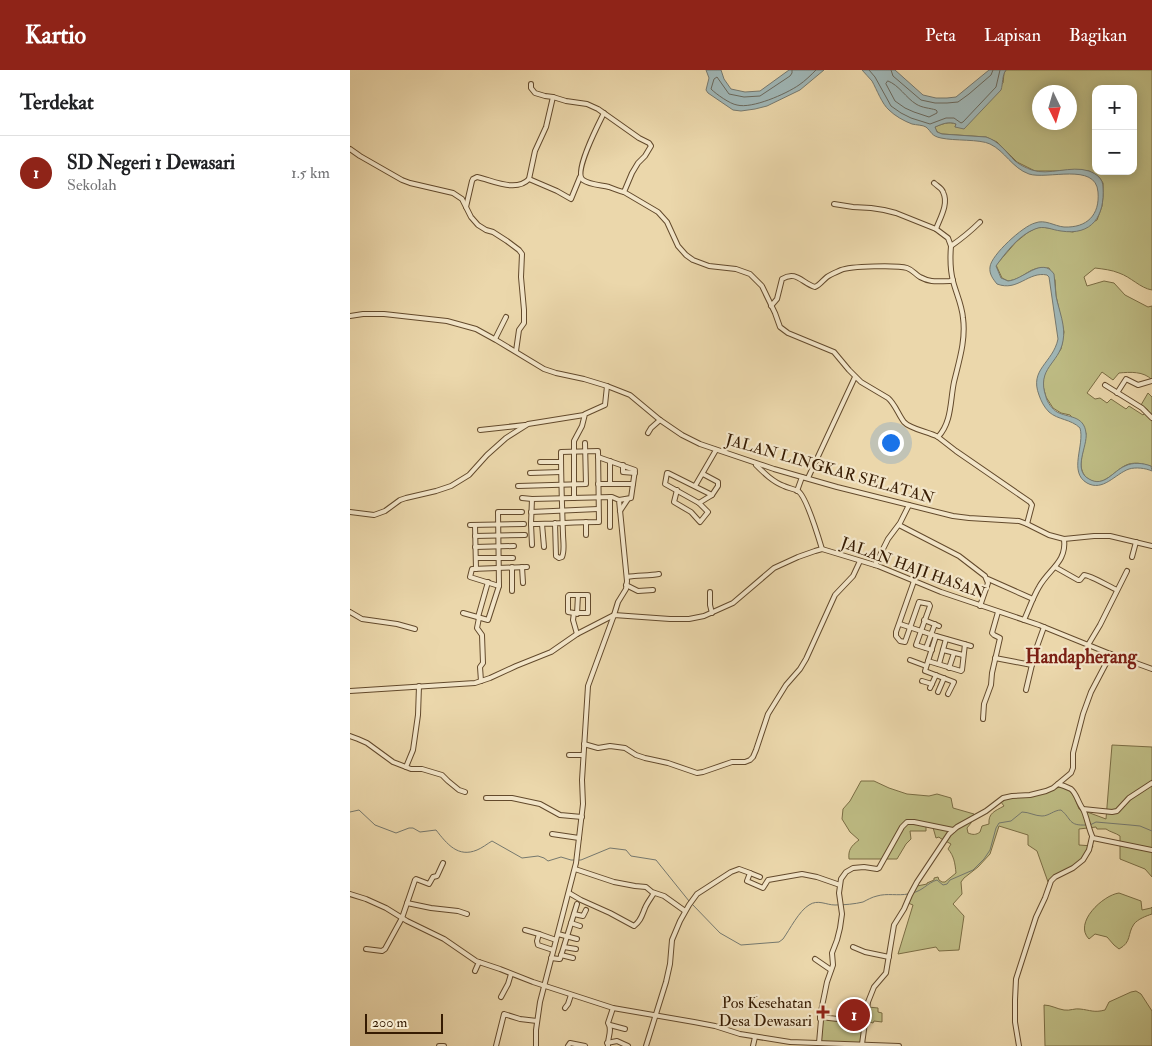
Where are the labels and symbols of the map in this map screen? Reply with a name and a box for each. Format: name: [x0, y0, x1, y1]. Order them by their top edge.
north arrow: [1032, 85, 1077, 130]
street label: JALAN LINGKAR SELATAN: [722, 429, 937, 510]
your location: [878, 430, 904, 456]
street label: JALAN HAJI HASAN: [837, 532, 989, 605]
district label: Handapherang: [1025, 645, 1138, 670]
place label: Pos Kesehatan Desa Dewasari: [718, 993, 812, 1031]
pin: 1: [838, 996, 870, 1034]
marker: Pos Kesehatan Desa Dewasari: [816, 1005, 830, 1019]
scale bar: [365, 1011, 442, 1034]

